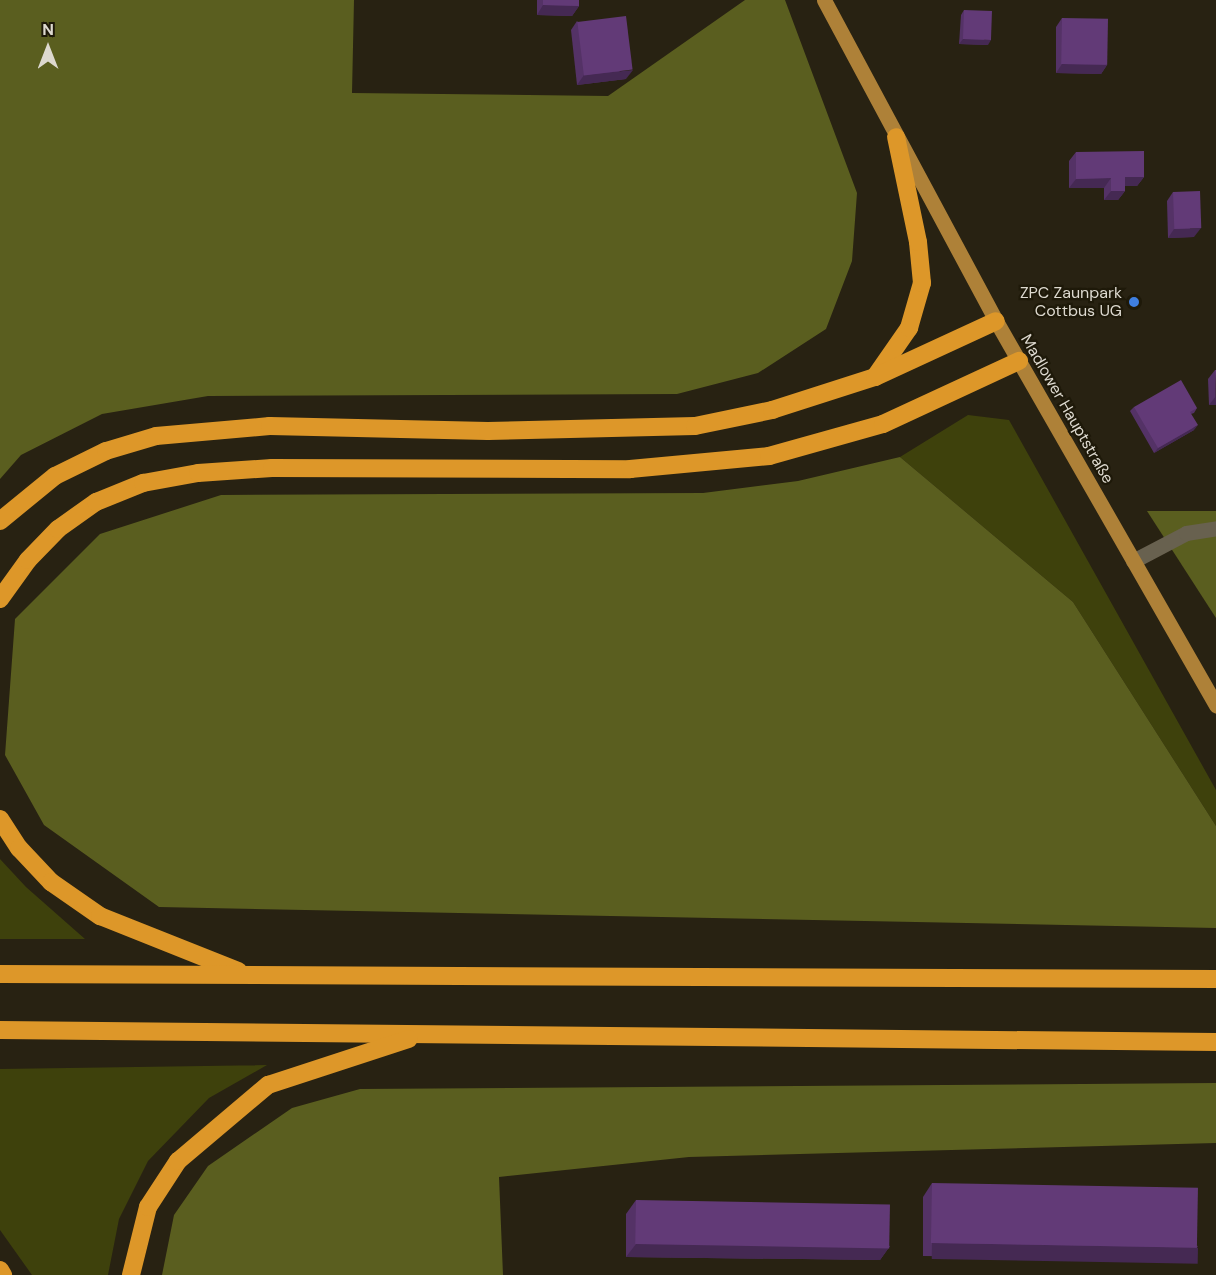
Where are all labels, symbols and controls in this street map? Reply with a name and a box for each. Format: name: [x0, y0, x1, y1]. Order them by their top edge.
north arrow: [18, 18, 78, 78]
text: N: [42, 19, 54, 40]
place label: ZPC Zaunpark Cottbus UG: [1020, 283, 1122, 321]
marker: ZPC Zaunpark Cottbus UG: [1127, 295, 1141, 309]
street label: Madlower Hauptstraße: [1016, 331, 1118, 487]

